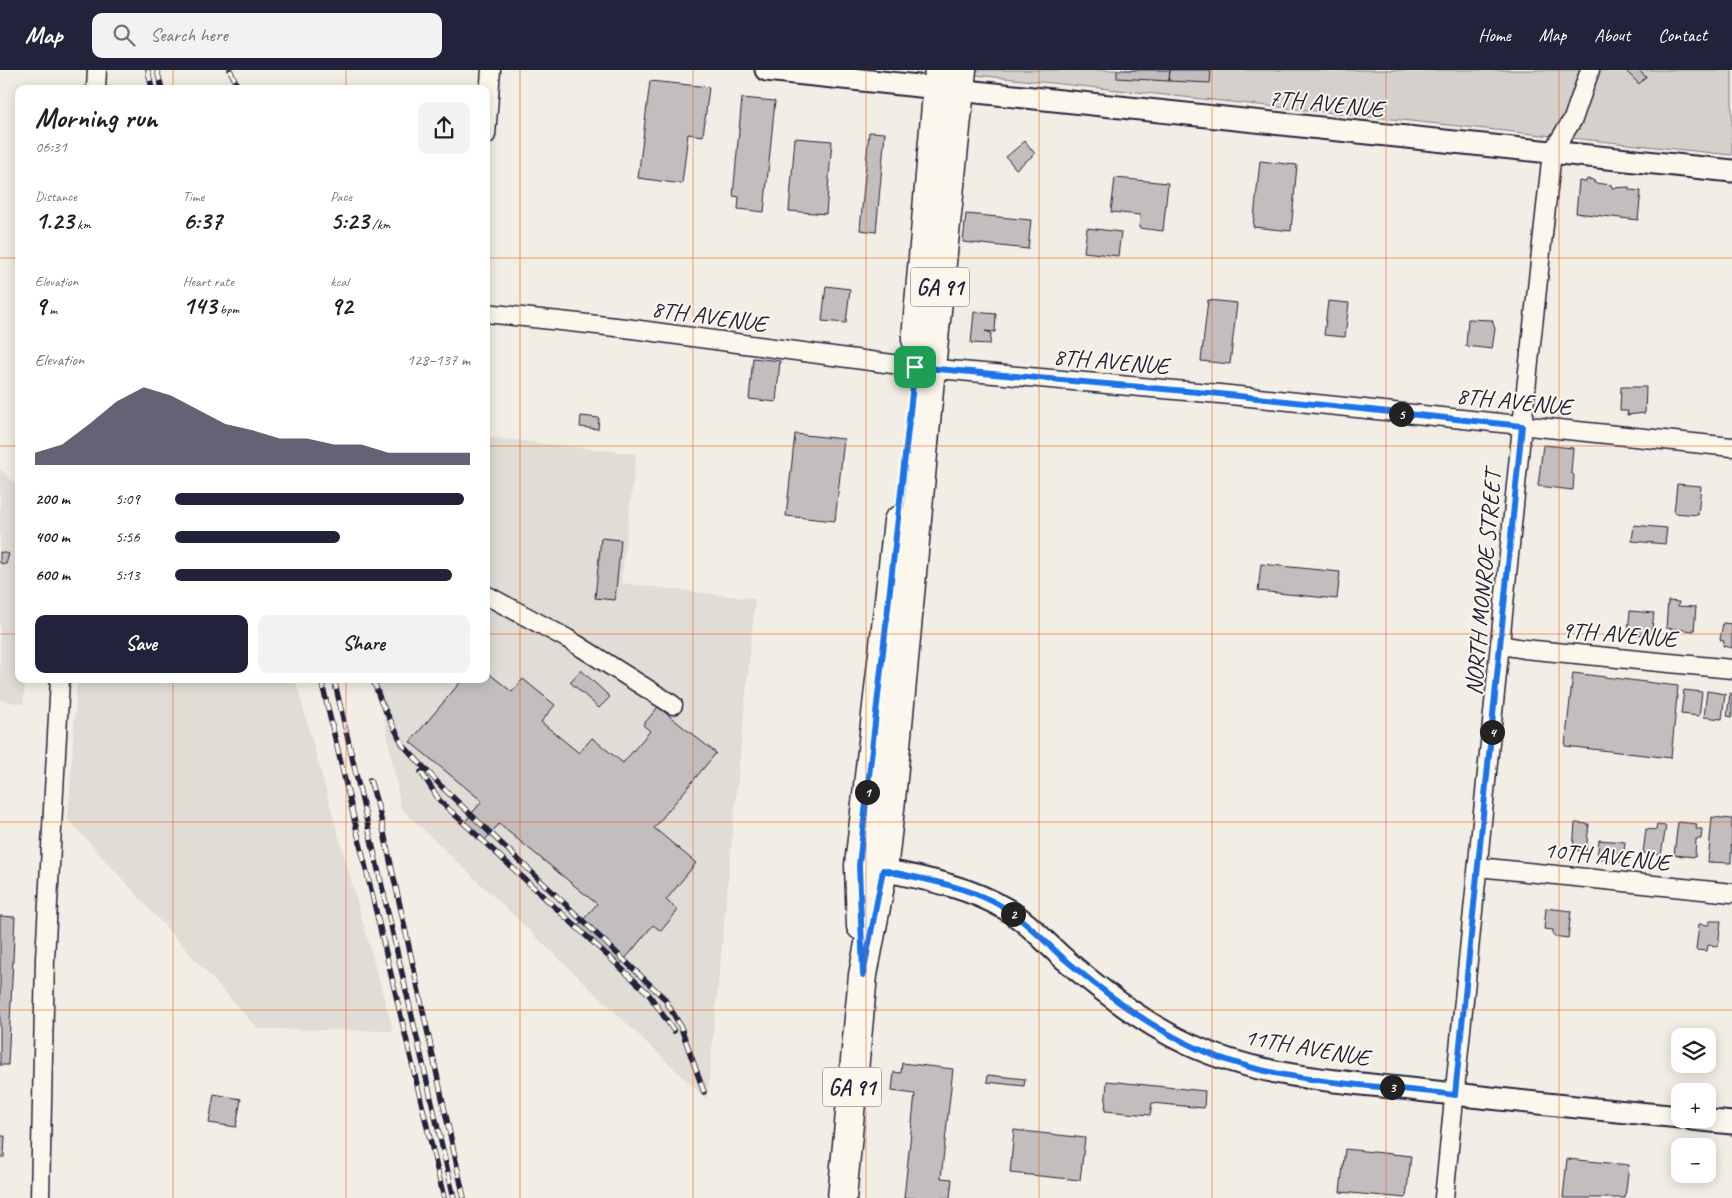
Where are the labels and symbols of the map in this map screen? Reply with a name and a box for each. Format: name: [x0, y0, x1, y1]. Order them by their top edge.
street label: 7TH AVENUE: [1267, 82, 1388, 124]
road number: GA 91: [911, 268, 969, 306]
street label: 8TH AVENUE: [650, 293, 772, 339]
street label: 8TH AVENUE: [1052, 341, 1173, 381]
pin: [894, 346, 936, 388]
street label: 8TH AVENUE: [1455, 380, 1576, 422]
pin: 5: [1388, 402, 1414, 426]
street label: NORTH MONROE STREET: [1458, 464, 1508, 696]
street label: 9TH AVENUE: [1560, 614, 1681, 654]
pin: 4: [1480, 720, 1504, 744]
pin: 1: [854, 780, 880, 804]
street label: 10TH AVENUE: [1543, 834, 1675, 878]
pin: 2: [1000, 902, 1026, 926]
street label: 11TH AVENUE: [1242, 1021, 1375, 1073]
road number: GA 91: [823, 1068, 881, 1106]
pin: 3: [1380, 1074, 1404, 1100]

